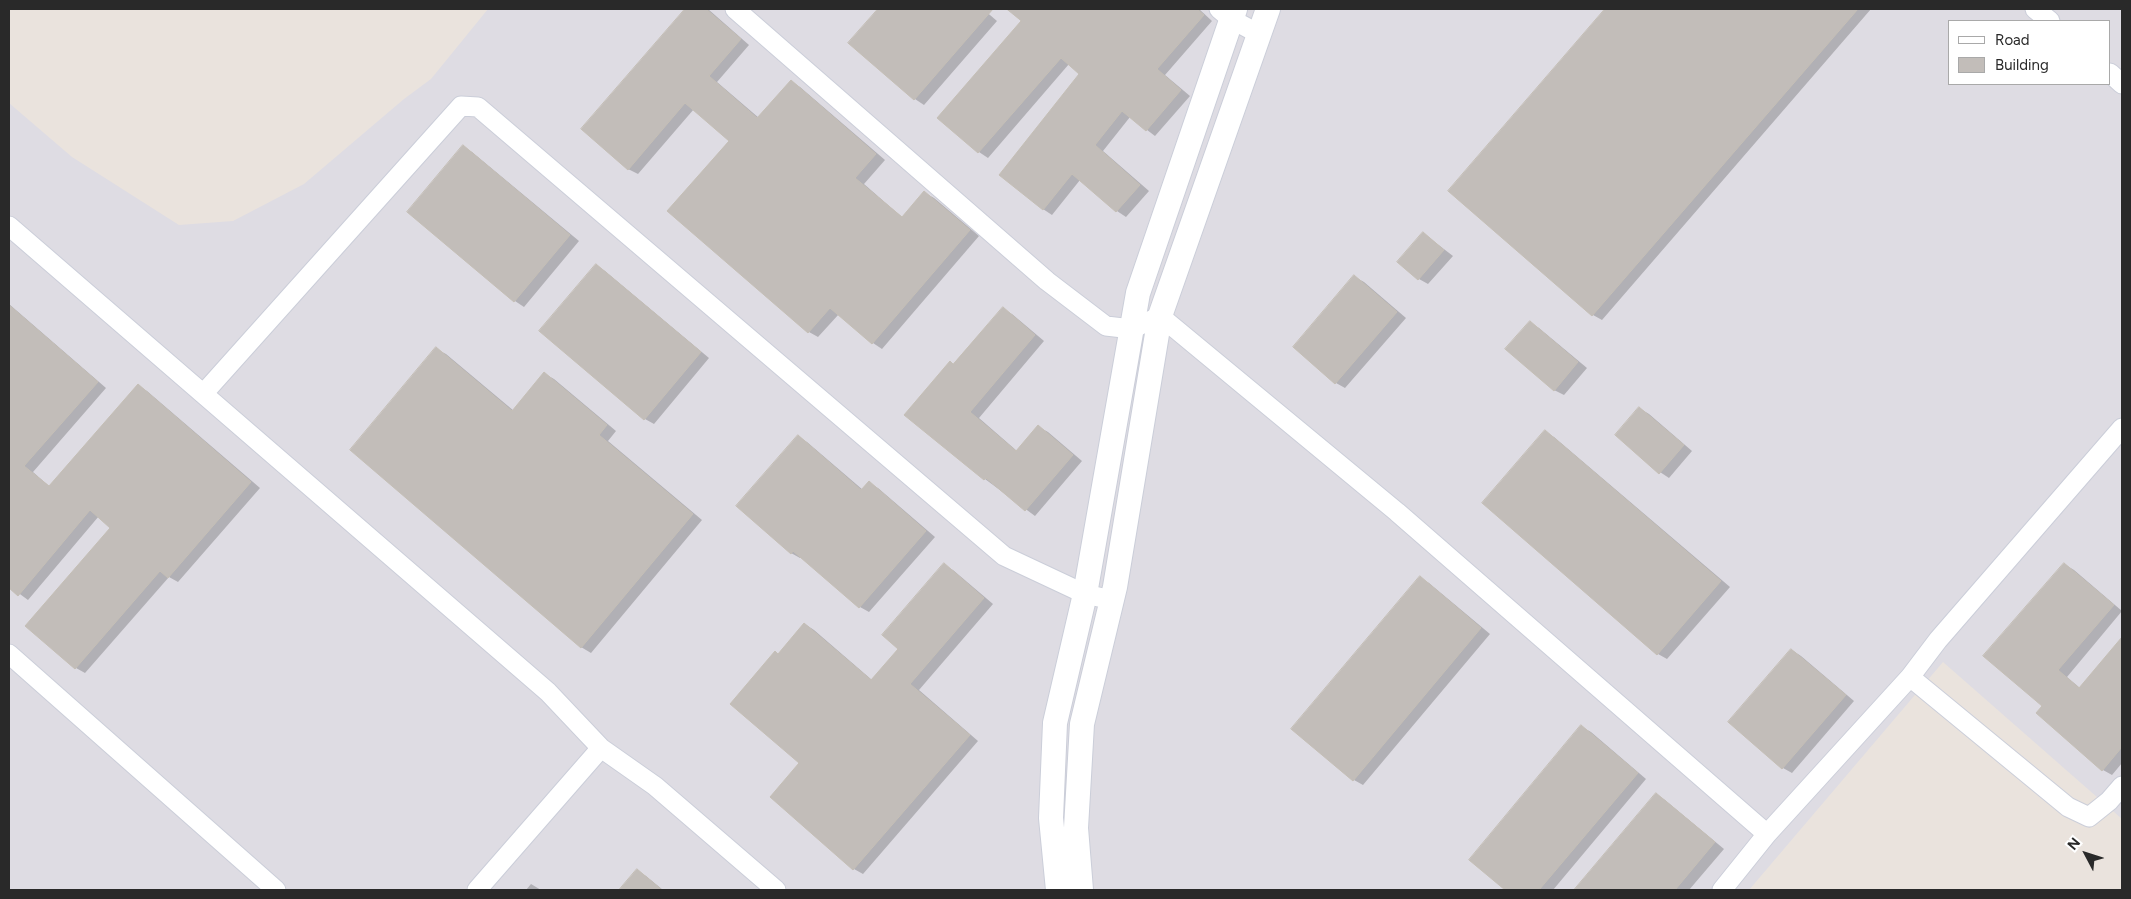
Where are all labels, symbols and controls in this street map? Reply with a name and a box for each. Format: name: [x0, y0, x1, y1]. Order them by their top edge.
legend: [1948, 20, 2111, 85]
text: Road: [1995, 31, 2030, 49]
text: Building: [1995, 56, 2049, 74]
north arrow: [2061, 829, 2111, 879]
text: N: [2064, 834, 2084, 854]

